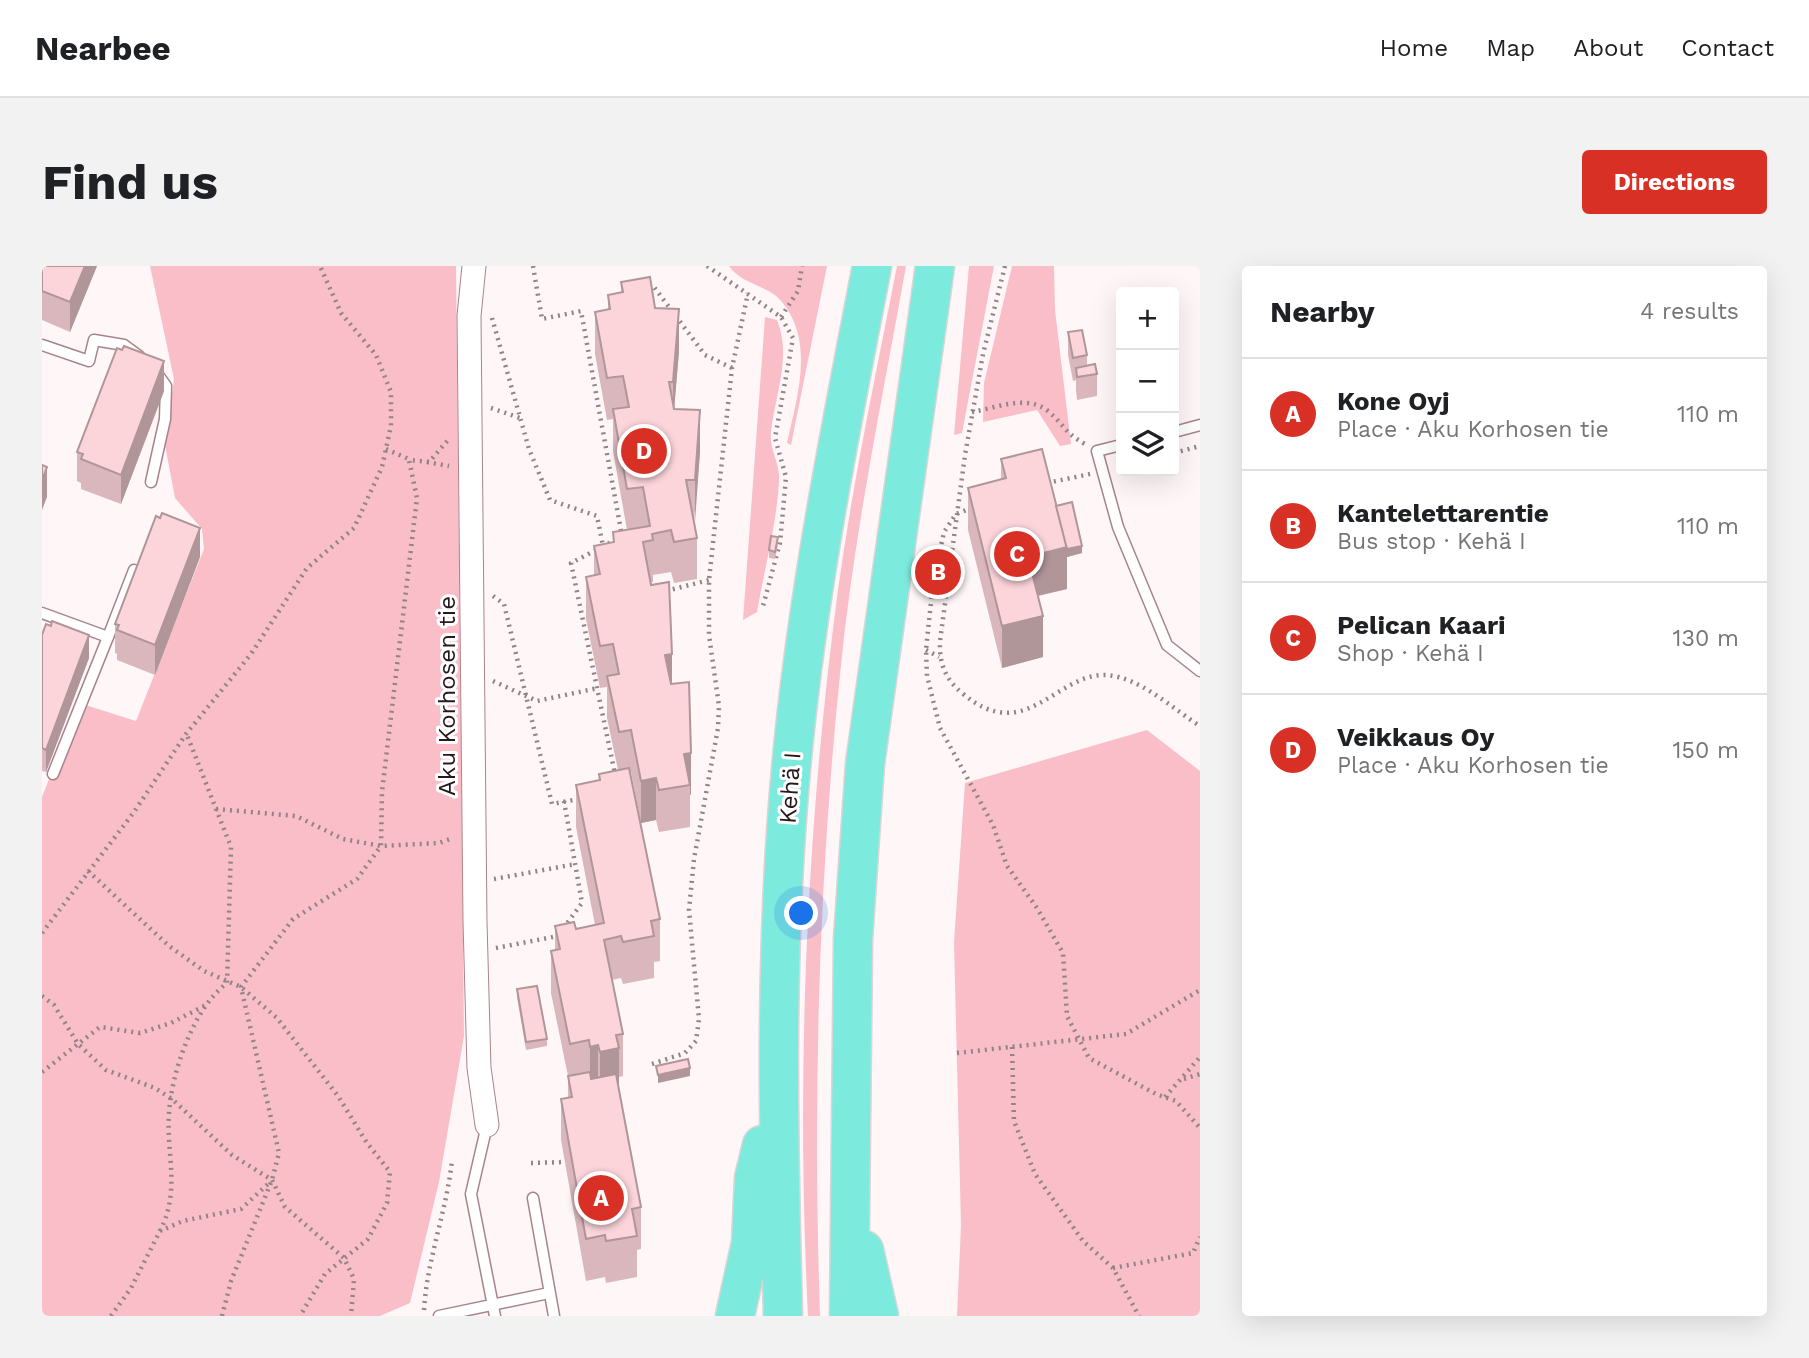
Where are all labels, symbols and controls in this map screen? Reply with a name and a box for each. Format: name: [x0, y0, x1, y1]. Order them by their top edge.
text: Nearbee: [35, 29, 171, 68]
text: Home: [1380, 34, 1448, 62]
text: Map: [1486, 34, 1535, 62]
text: About: [1573, 34, 1643, 62]
text: Contact: [1681, 34, 1774, 62]
button: Directions: [1582, 150, 1767, 214]
text: Find us: [42, 153, 218, 211]
map controls: [1116, 287, 1179, 476]
button: +: [1116, 287, 1179, 350]
text: Nearby: [1270, 294, 1375, 329]
text: 4 results: [1640, 298, 1739, 325]
button: −: [1116, 350, 1179, 413]
text: Kone Oyj: [1337, 386, 1449, 416]
text: A: [1285, 401, 1301, 428]
text: 110 m: [1677, 401, 1739, 428]
button: layers: [1116, 413, 1179, 476]
text: Place · Aku Korhosen tie: [1337, 416, 1609, 443]
pin: D: [621, 425, 667, 477]
text: Kantelettarentie: [1337, 498, 1549, 528]
text: B: [1285, 513, 1301, 540]
text: 110 m: [1677, 513, 1739, 540]
pin: C: [994, 528, 1040, 580]
text: Bus stop · Kehä I: [1337, 528, 1526, 555]
pin: B: [915, 546, 961, 598]
street label: Aku Korhosen tie: [433, 596, 461, 796]
text: Pelican Kaari: [1337, 610, 1506, 640]
text: C: [1285, 625, 1301, 652]
text: 130 m: [1673, 625, 1739, 652]
text: Shop · Kehä I: [1337, 640, 1484, 667]
text: Veikkaus Oy: [1337, 722, 1494, 752]
text: D: [1285, 737, 1301, 764]
text: 150 m: [1673, 737, 1739, 764]
street label: Kehä I: [774, 751, 806, 825]
text: Place · Aku Korhosen tie: [1337, 752, 1609, 779]
your location: [784, 896, 818, 930]
pin: A: [578, 1172, 624, 1224]

